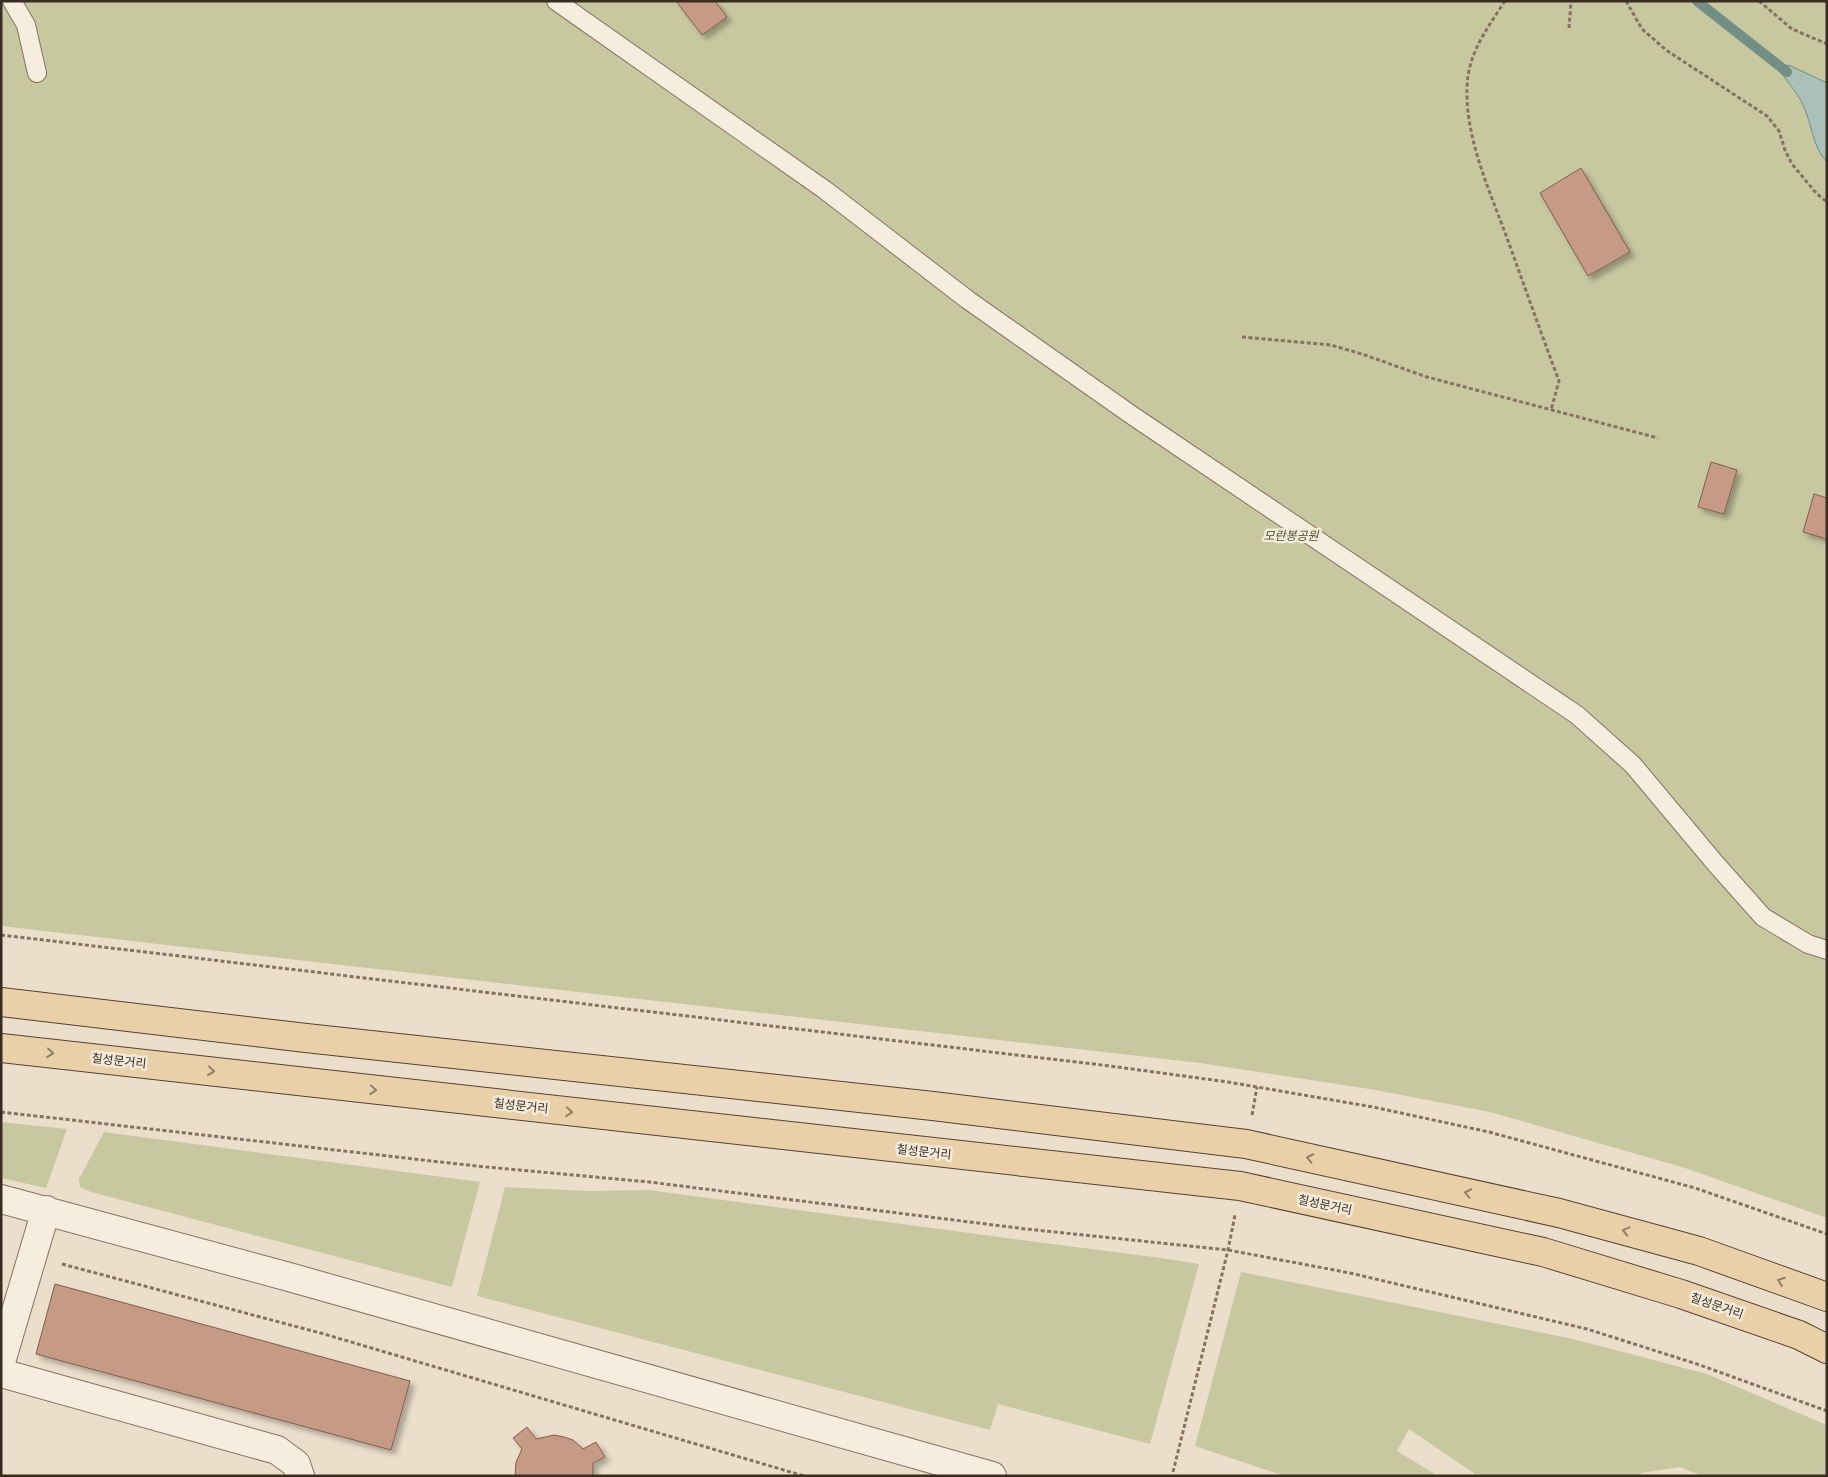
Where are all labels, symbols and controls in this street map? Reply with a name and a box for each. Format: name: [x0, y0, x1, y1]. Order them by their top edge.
park label: 모란봉공원: [1263, 527, 1320, 544]
one-way arrow: [46, 1047, 54, 1058]
street label: 칠성문거리: [91, 1049, 147, 1072]
one-way arrow: [207, 1065, 215, 1076]
one-way arrow: [369, 1084, 377, 1095]
street label: 칠성문거리: [493, 1094, 549, 1117]
one-way arrow: [565, 1106, 573, 1117]
street label: 칠성문거리: [896, 1140, 952, 1163]
one-way arrow: [1305, 1153, 1314, 1164]
one-way arrow: [1464, 1188, 1473, 1199]
street label: 칠성문거리: [1296, 1190, 1354, 1219]
one-way arrow: [1623, 1227, 1631, 1237]
one-way arrow: [1777, 1277, 1786, 1287]
street label: 칠성문거리: [1688, 1289, 1746, 1323]

